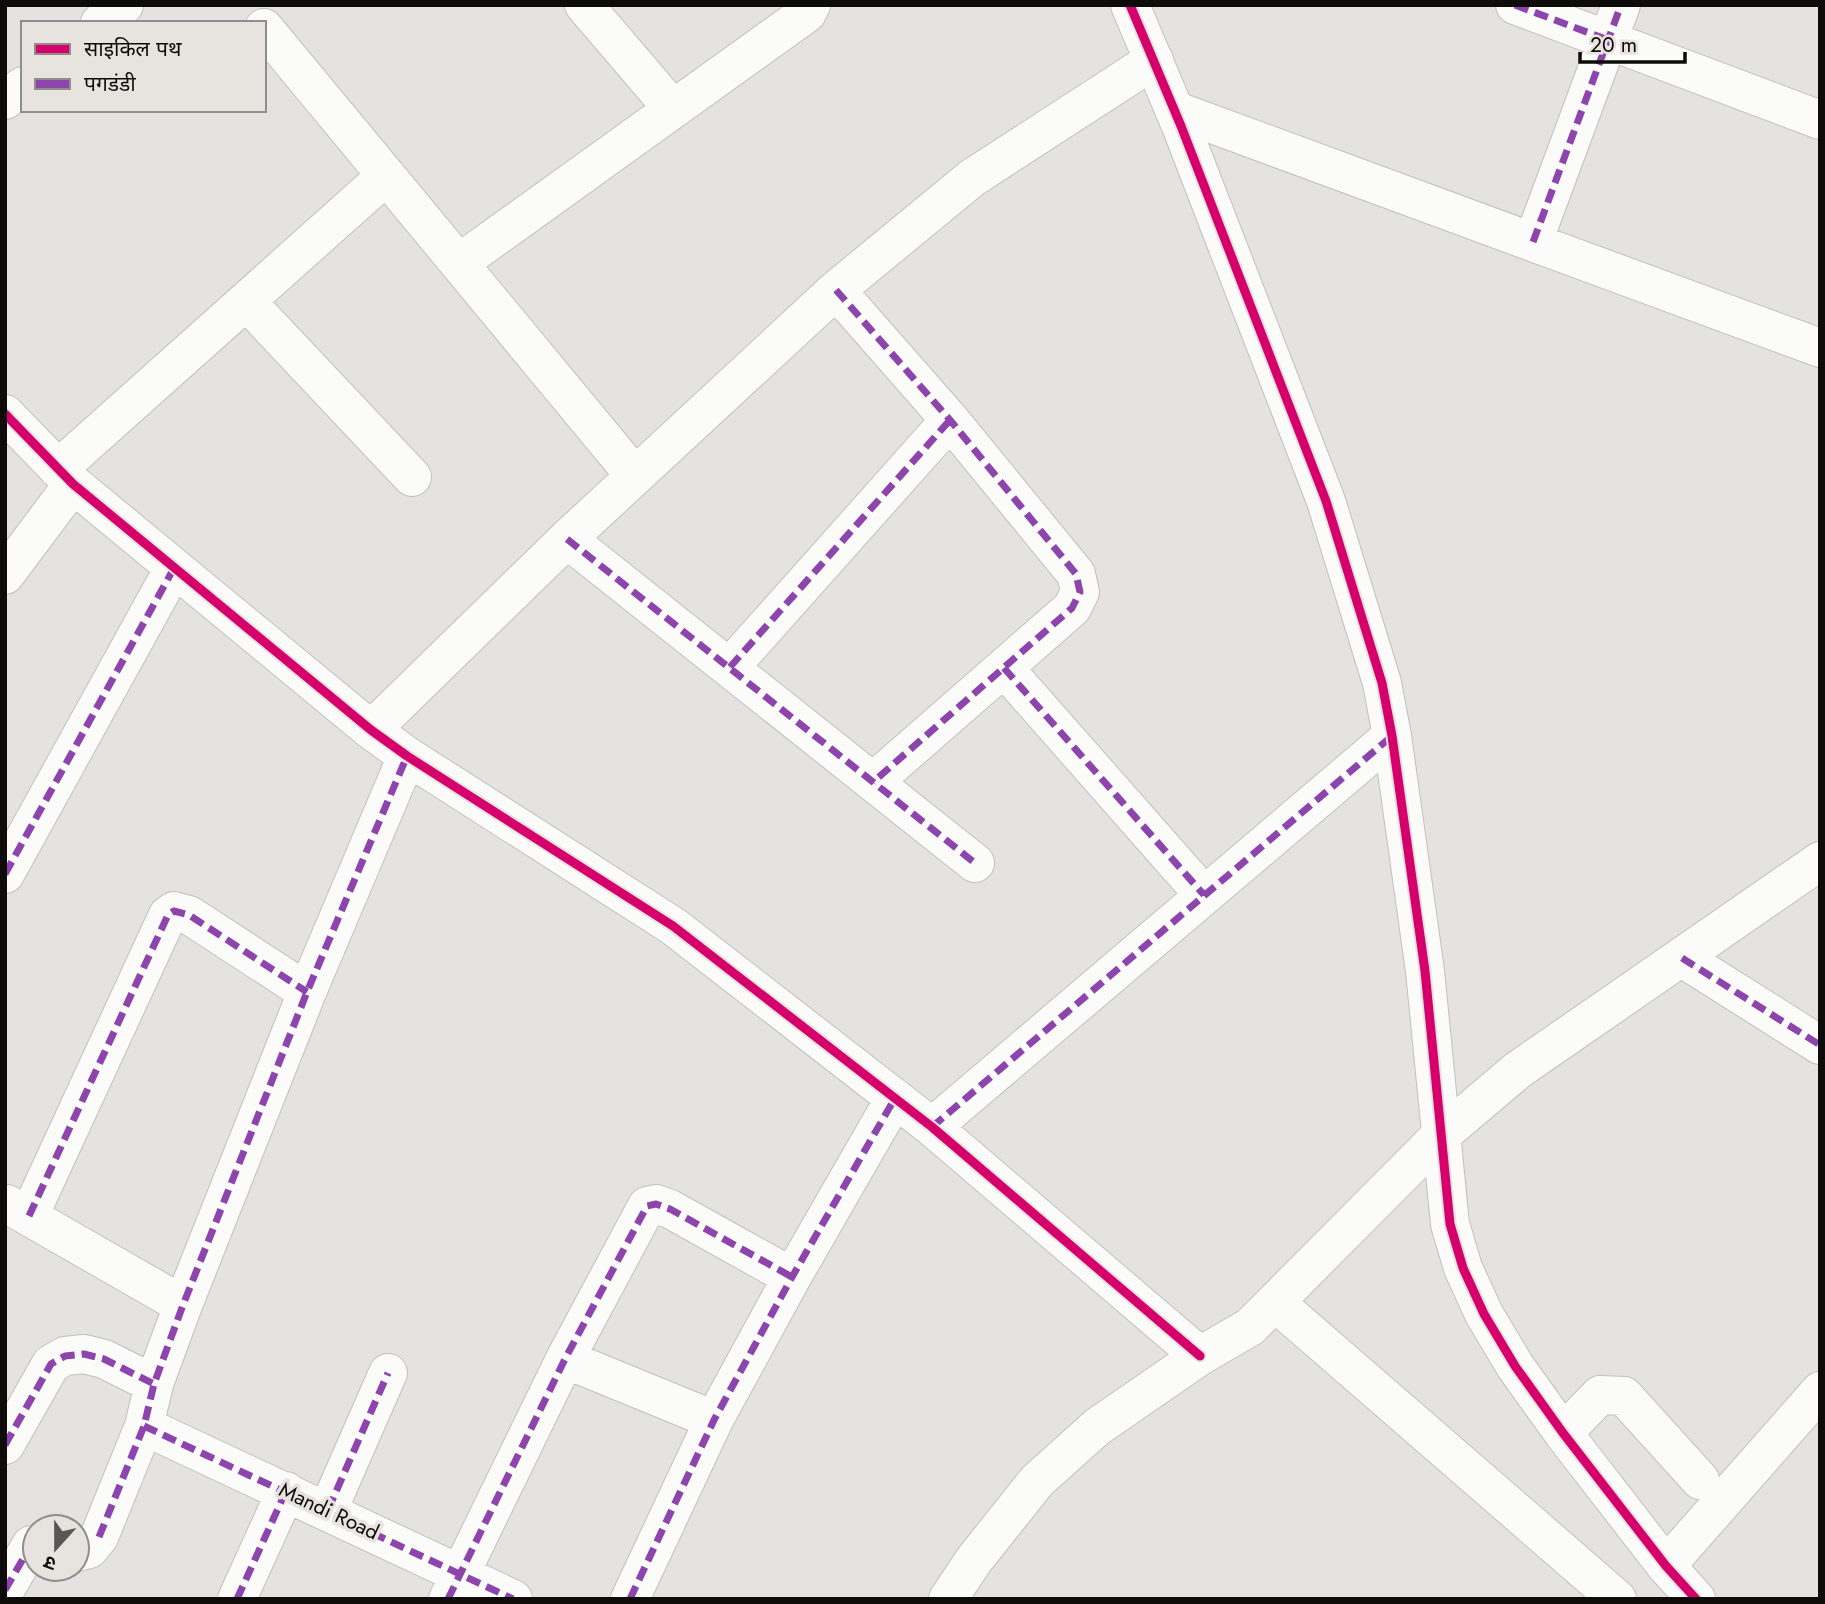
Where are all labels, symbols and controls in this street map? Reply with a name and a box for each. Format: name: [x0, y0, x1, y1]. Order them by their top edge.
legend: [21, 21, 266, 112]
scale bar: [1580, 21, 1685, 65]
text: 20 m: [1590, 30, 1637, 60]
text: साइकिल पथ: [84, 34, 182, 64]
text: पगडंडी: [84, 69, 136, 99]
street label: Mandi Road: [274, 1475, 384, 1547]
north arrow: [21, 1513, 91, 1583]
text: उ: [39, 1548, 60, 1578]

